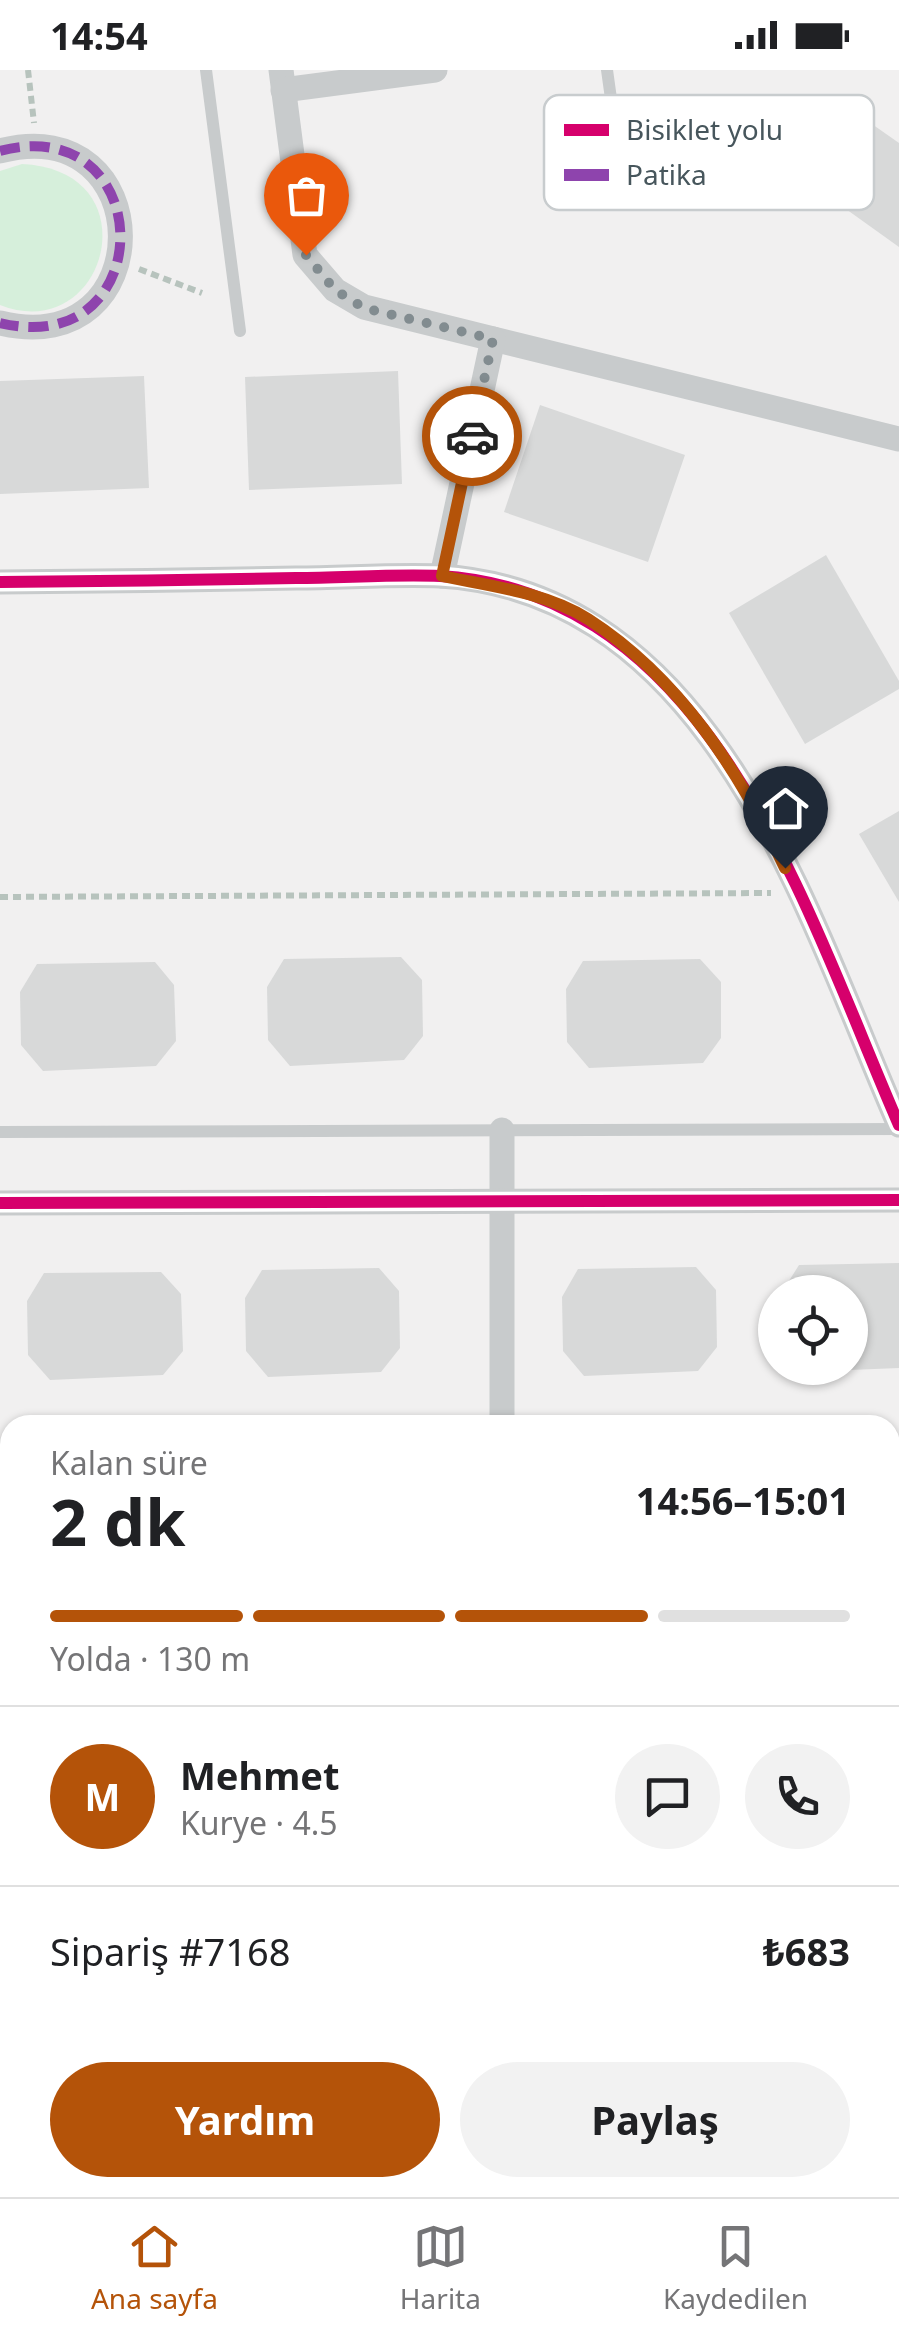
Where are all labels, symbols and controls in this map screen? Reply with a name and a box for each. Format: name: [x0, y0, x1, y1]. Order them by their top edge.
text: 14:54: [50, 9, 148, 61]
legend: [544, 95, 874, 210]
text: Bisiklet yolu: [626, 110, 783, 148]
pin: [264, 153, 349, 256]
text: Patika: [626, 155, 707, 193]
icon: bag: [279, 168, 334, 223]
courier: [422, 386, 522, 486]
icon: car: [445, 409, 500, 464]
pin: [743, 766, 828, 869]
icon: home: [758, 781, 813, 836]
map controls: [758, 1275, 868, 1385]
button: locate: [758, 1275, 868, 1385]
text: Kalan süre: [50, 1441, 208, 1484]
text: 14:56–15:01: [636, 1474, 850, 1526]
text: 2 dk: [50, 1477, 185, 1565]
text: Yolda · 130 m: [50, 1637, 250, 1680]
button: chat: [615, 1744, 720, 1849]
button: phone: [745, 1744, 850, 1849]
text: Mehmet: [180, 1749, 339, 1801]
text: M: [85, 1770, 120, 1822]
text: Kurye · 4.5: [180, 1801, 338, 1844]
text: Sipariş #7168: [50, 1925, 290, 1977]
text: ₺683: [763, 1925, 850, 1977]
button: Yardım: [50, 2062, 440, 2177]
button: Paylaş: [460, 2062, 850, 2177]
tab: Ana sayfa: [91, 2219, 218, 2317]
tab: Harita: [400, 2219, 481, 2317]
tab: Kaydedilen: [663, 2219, 808, 2317]

